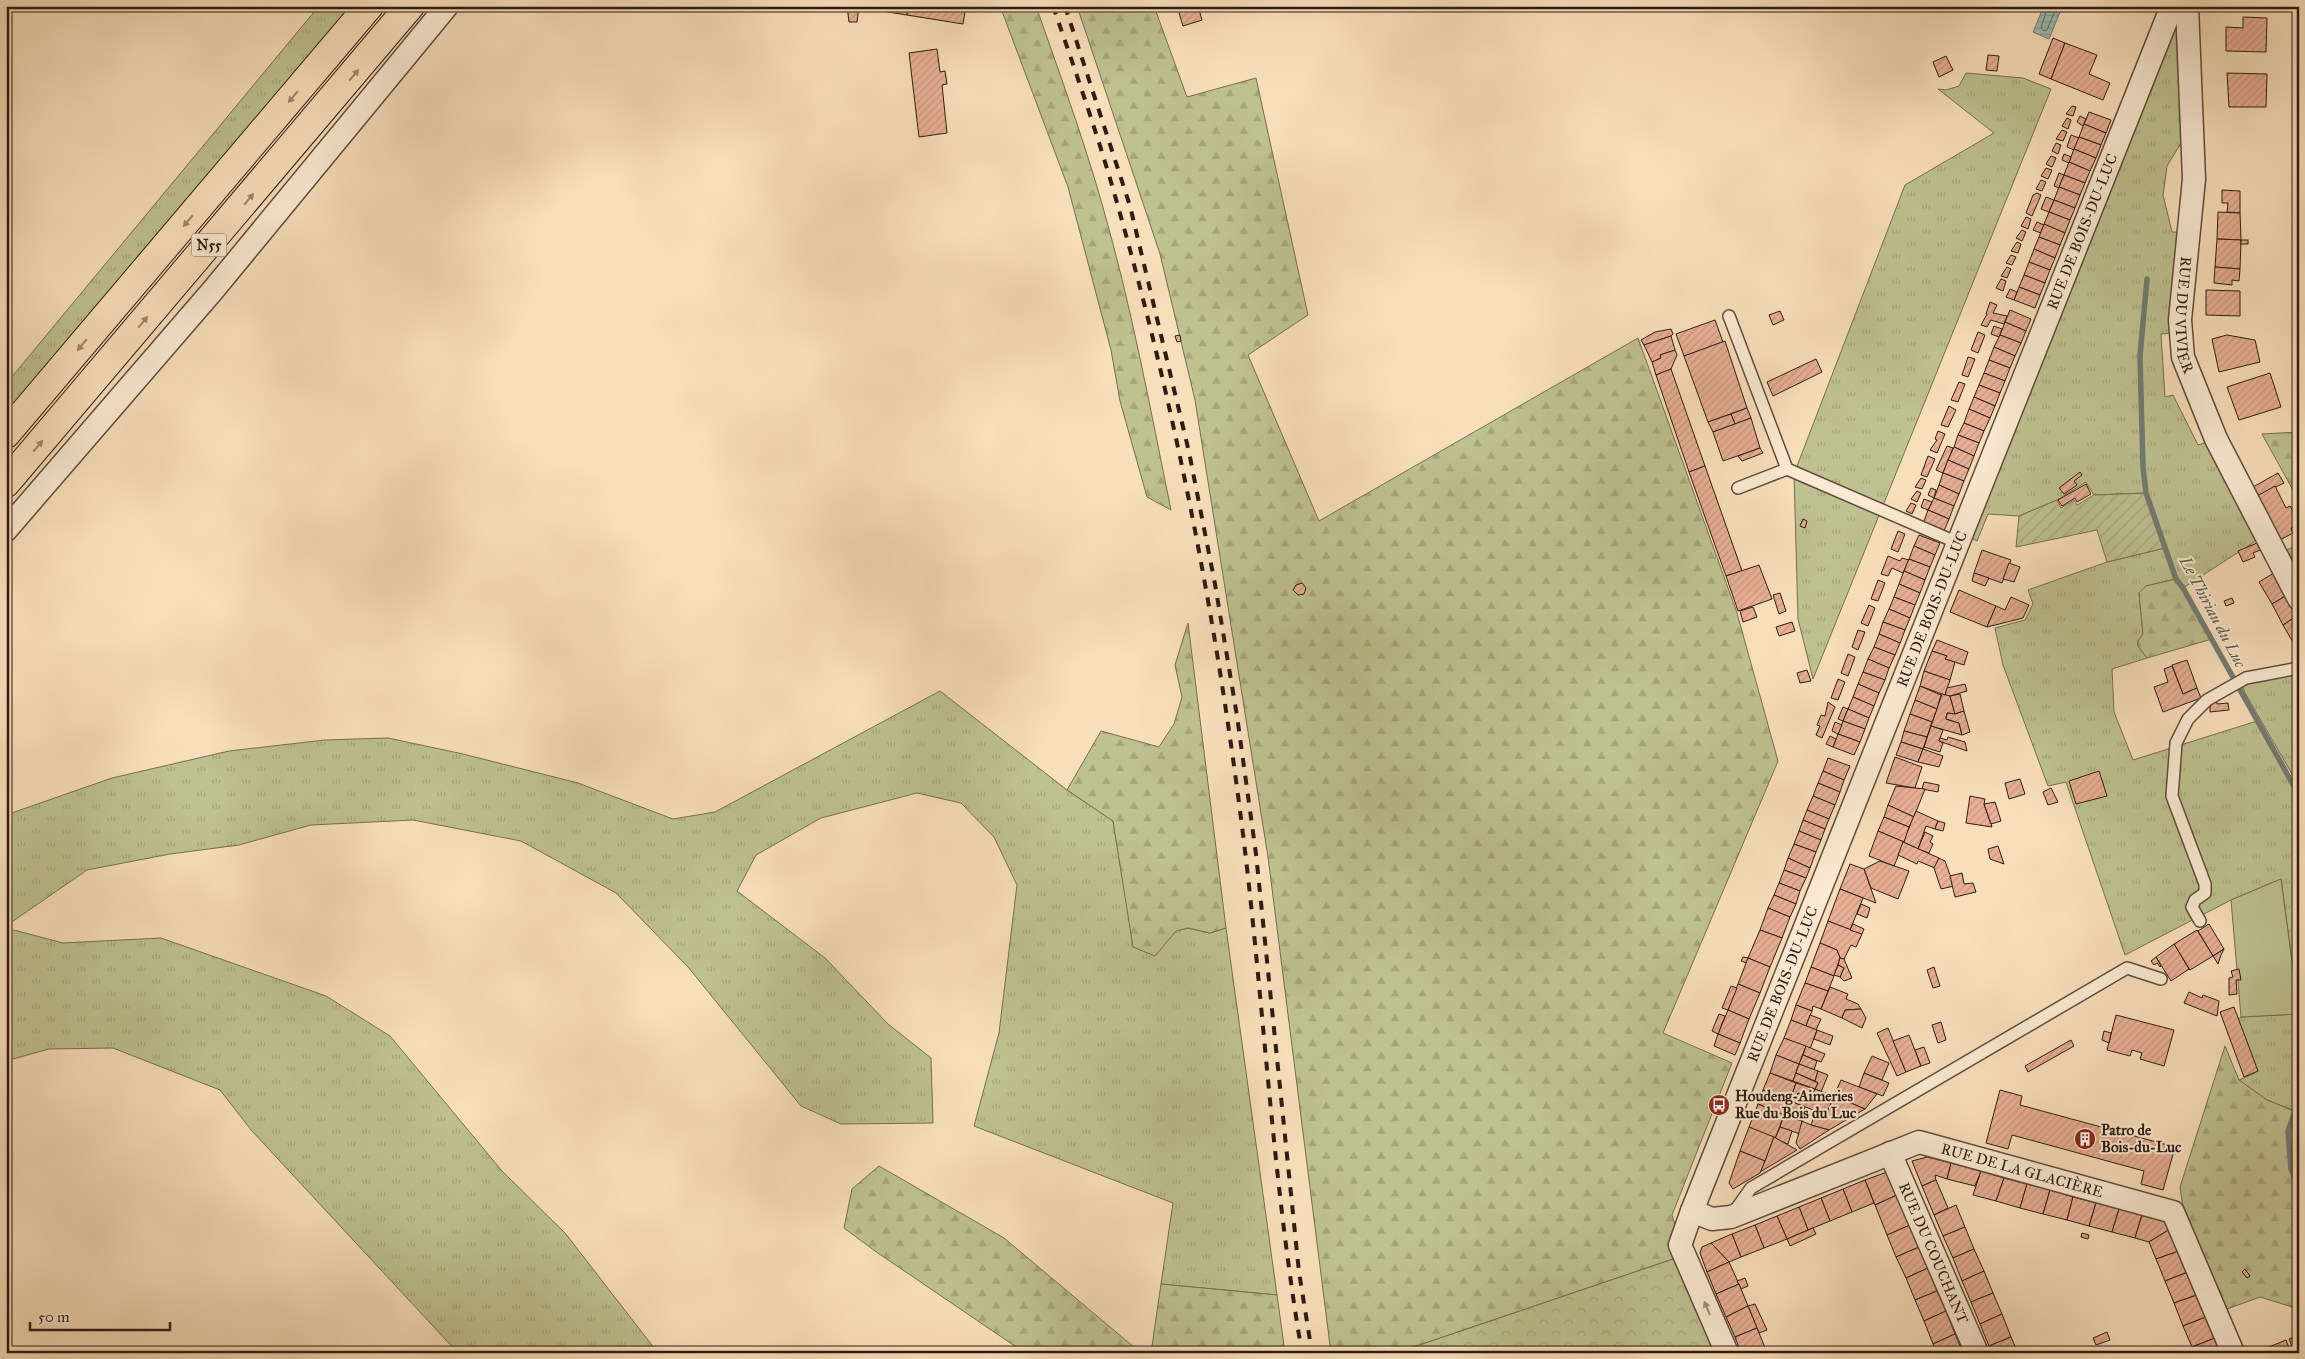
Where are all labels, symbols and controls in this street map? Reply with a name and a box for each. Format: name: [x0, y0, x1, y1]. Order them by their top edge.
one-way arrow: [348, 69, 360, 81]
one-way arrow: [287, 91, 299, 103]
street label: RUE DE BOIS-DU-LUC: [2043, 151, 2121, 312]
one-way arrow: [243, 192, 254, 205]
one-way arrow: [182, 214, 193, 227]
road number: N55: [192, 234, 226, 256]
street label: RUE DU VIVIER: [2171, 256, 2198, 376]
one-way arrow: [138, 316, 149, 329]
one-way arrow: [77, 338, 88, 351]
one-way arrow: [32, 440, 44, 452]
street label: RUE DE BOIS-DU-LUC: [1893, 528, 1971, 689]
water label: Le Thiriau du Luc: [2175, 552, 2251, 672]
street label: RUE DE BOIS-DU-LUC: [1743, 904, 1821, 1065]
place label: Houdeng-Aimeries Rue du Bois du Luc: [1735, 1087, 1857, 1122]
bus stop icon: Houdeng-Aimeries Rue du Bois du Luc: [1707, 1093, 1731, 1117]
place label: Patro de Bois-du-Luc: [2101, 1121, 2182, 1156]
building icon: Patro de Bois-du-Luc: [2073, 1127, 2097, 1151]
street label: RUE DE LA GLACIÈRE: [1939, 1140, 2105, 1201]
street label: RUE DU COUCHANT: [1895, 1180, 1972, 1326]
scale bar: [30, 1299, 170, 1331]
one-way arrow: [1703, 1301, 1711, 1315]
text: 50 m: [38, 1308, 70, 1326]

